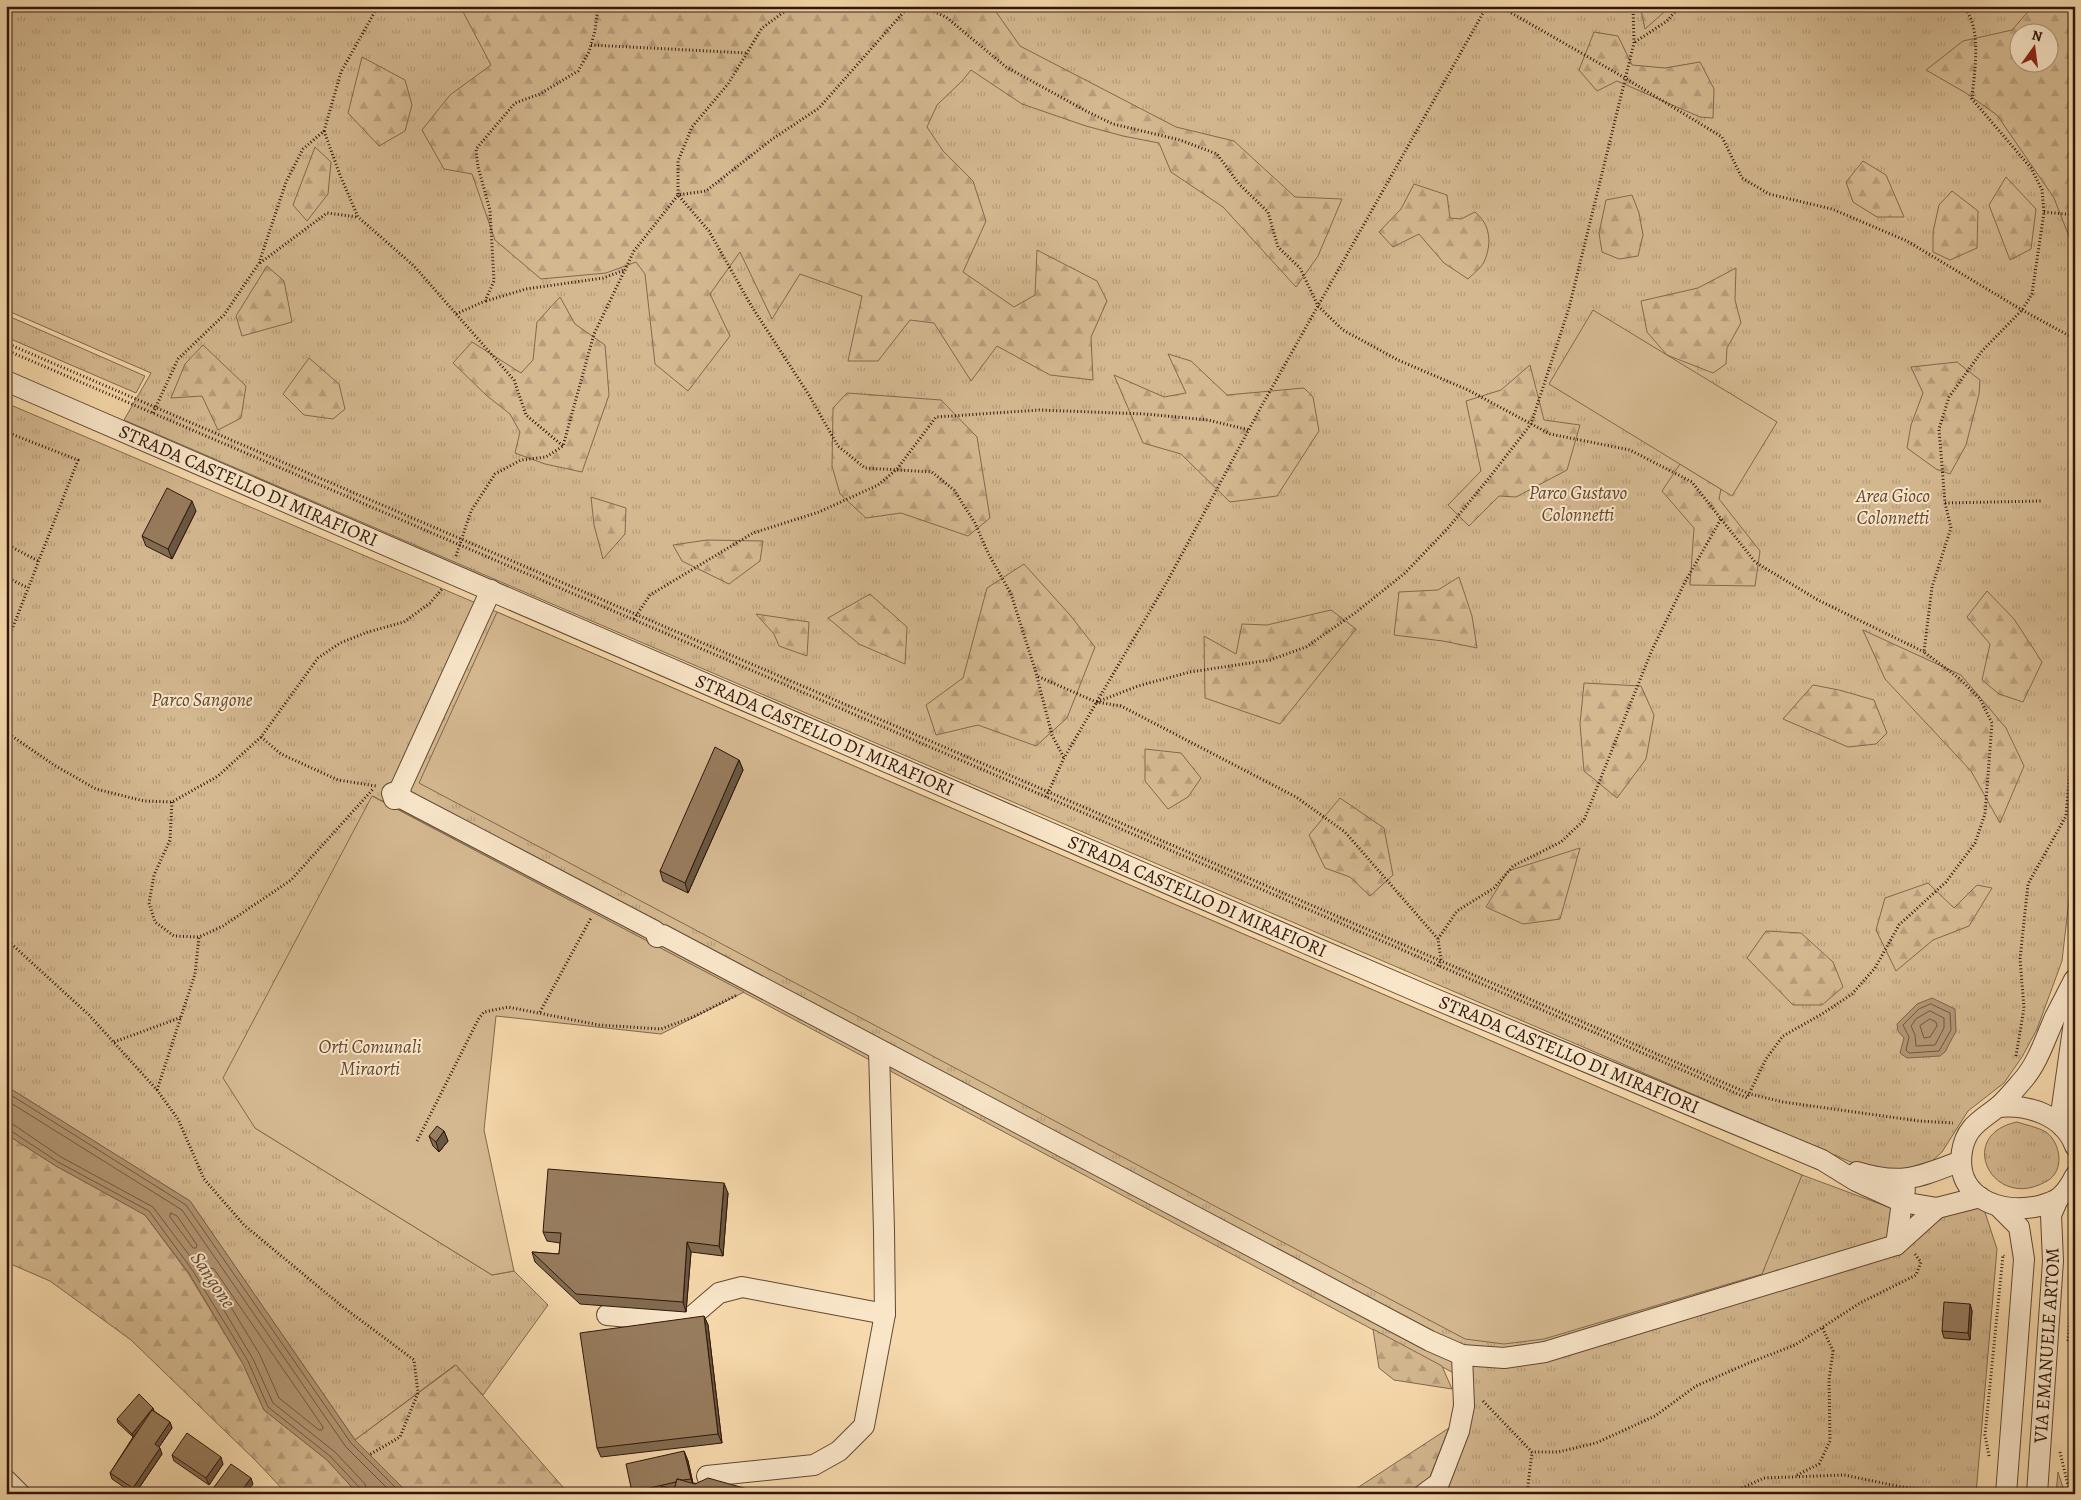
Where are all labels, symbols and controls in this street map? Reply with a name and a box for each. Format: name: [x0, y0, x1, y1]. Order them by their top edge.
north arrow: [2008, 22, 2058, 72]
text: N: [2030, 25, 2044, 46]
street label: STRADA CASTELLO DI MIRAFIORI: [115, 418, 382, 553]
park label: Parco Gustavo Colonnetti: [1529, 480, 1627, 528]
park label: Area Gioco Colonnetti: [1855, 483, 1930, 531]
street label: STRADA CASTELLO DI MIRAFIORI: [691, 668, 958, 803]
park label: Parco Sangone: [151, 687, 253, 713]
street label: STRADA CASTELLO DI MIRAFIORI: [1064, 829, 1331, 964]
street label: STRADA CASTELLO DI MIRAFIORI: [1435, 989, 1703, 1120]
park label: Orti Comunali Miraorti: [319, 1034, 421, 1082]
water label: Sangone: [184, 1246, 242, 1314]
street label: VIA EMANUELE ARTOM: [2027, 1247, 2066, 1445]

